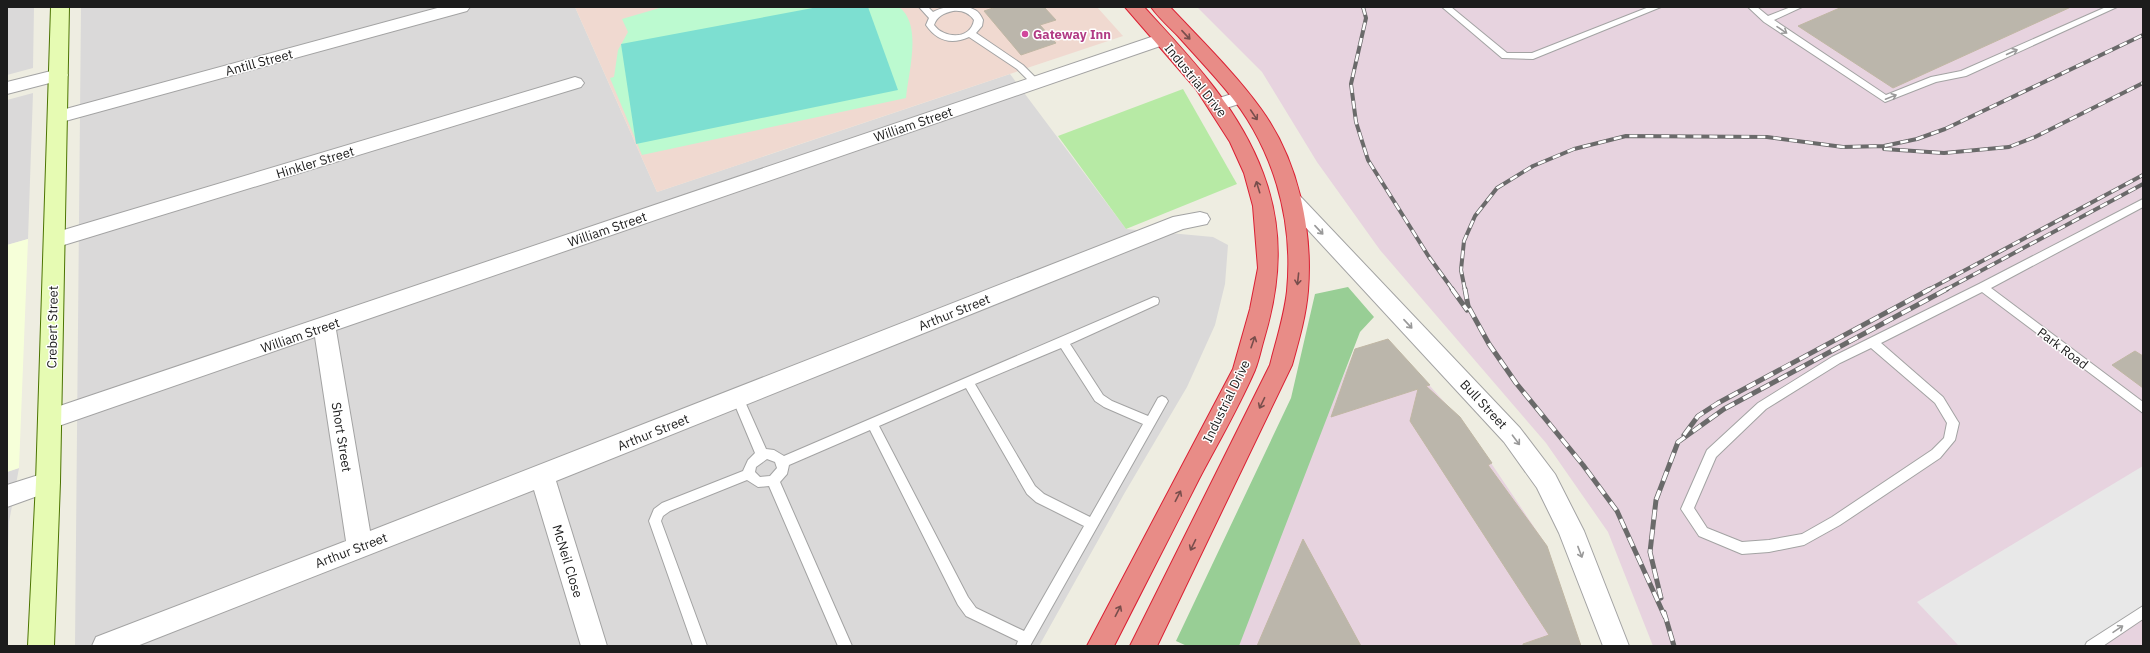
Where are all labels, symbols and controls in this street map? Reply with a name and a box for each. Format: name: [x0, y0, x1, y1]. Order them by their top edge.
place label: Gateway Inn: [1033, 26, 1111, 43]
one-way arrow: [1777, 26, 1788, 35]
marker: Gateway Inn: [1020, 29, 1030, 39]
one-way arrow: [1182, 30, 1191, 40]
street label: Industrial Drive: [1161, 40, 1231, 121]
street label: Antill Street: [223, 45, 295, 80]
one-way arrow: [2006, 48, 2018, 55]
one-way arrow: [1884, 92, 1896, 100]
street label: William Street: [872, 103, 955, 146]
one-way arrow: [1250, 109, 1258, 120]
street label: Hinkler Street: [274, 143, 356, 182]
one-way arrow: [1254, 180, 1261, 193]
street label: William Street: [566, 208, 649, 251]
one-way arrow: [1314, 225, 1324, 235]
one-way arrow: [1294, 272, 1302, 285]
street label: Crebert Street: [43, 286, 62, 369]
street label: Arthur Street: [916, 290, 993, 335]
street label: William Street: [259, 314, 342, 357]
one-way arrow: [1404, 319, 1413, 329]
street label: Park Road: [2034, 324, 2091, 373]
one-way arrow: [1250, 335, 1257, 348]
street label: Industrial Drive: [1199, 357, 1254, 445]
street label: Bull Street: [1456, 376, 1511, 433]
one-way arrow: [1258, 397, 1265, 409]
street label: Short Street: [328, 401, 355, 473]
street label: Arthur Street: [615, 410, 692, 455]
one-way arrow: [1512, 434, 1520, 445]
one-way arrow: [1174, 490, 1182, 502]
street label: McNeil Close: [548, 522, 587, 600]
street label: Arthur Street: [313, 529, 390, 572]
one-way arrow: [1189, 539, 1196, 551]
one-way arrow: [1576, 546, 1584, 558]
one-way arrow: [1115, 606, 1122, 618]
one-way arrow: [2112, 625, 2123, 633]

